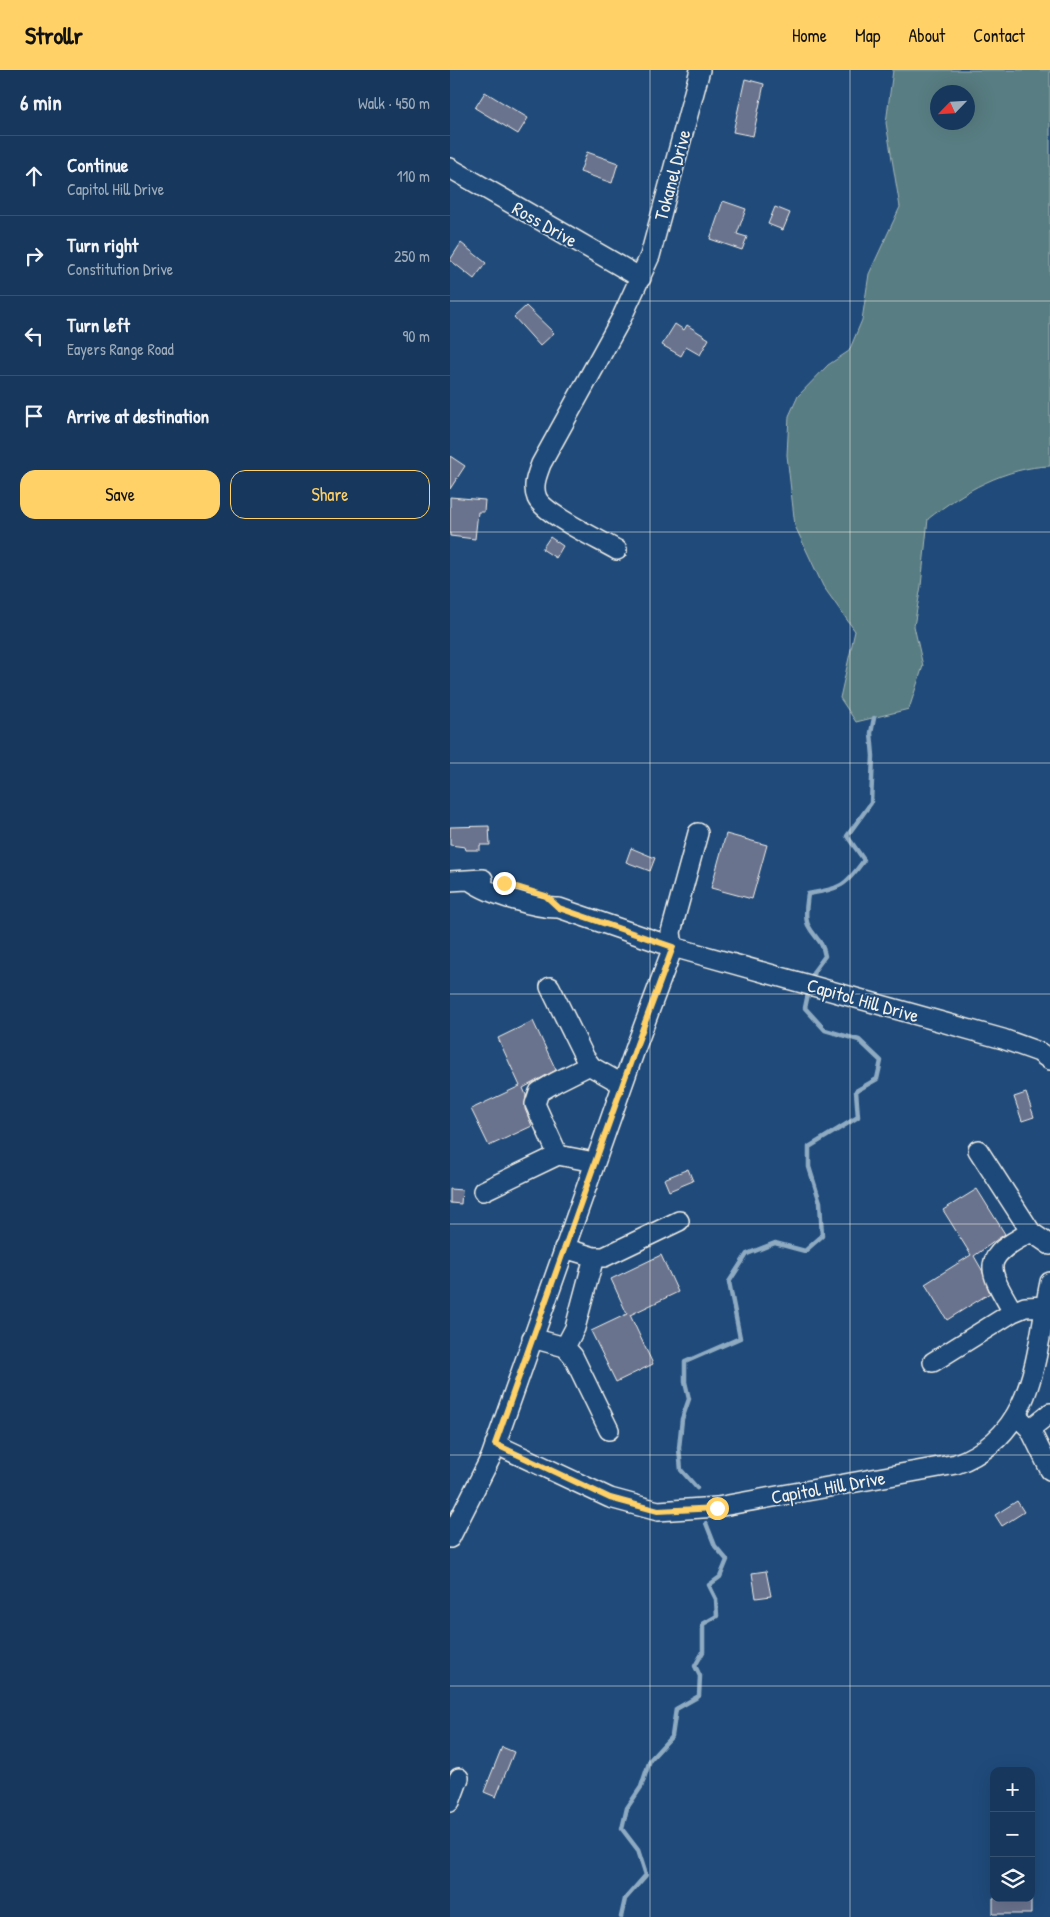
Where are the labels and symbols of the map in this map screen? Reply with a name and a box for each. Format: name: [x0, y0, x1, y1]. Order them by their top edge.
north arrow: [930, 85, 975, 130]
street label: Tokanel Drive: [647, 126, 697, 223]
street label: Ross Drive: [508, 195, 583, 253]
route end: [493, 872, 516, 895]
street label: Capitol Hill Drive: [804, 972, 922, 1029]
street label: Capitol Hill Drive: [769, 1464, 887, 1510]
route start: [706, 1497, 729, 1520]

